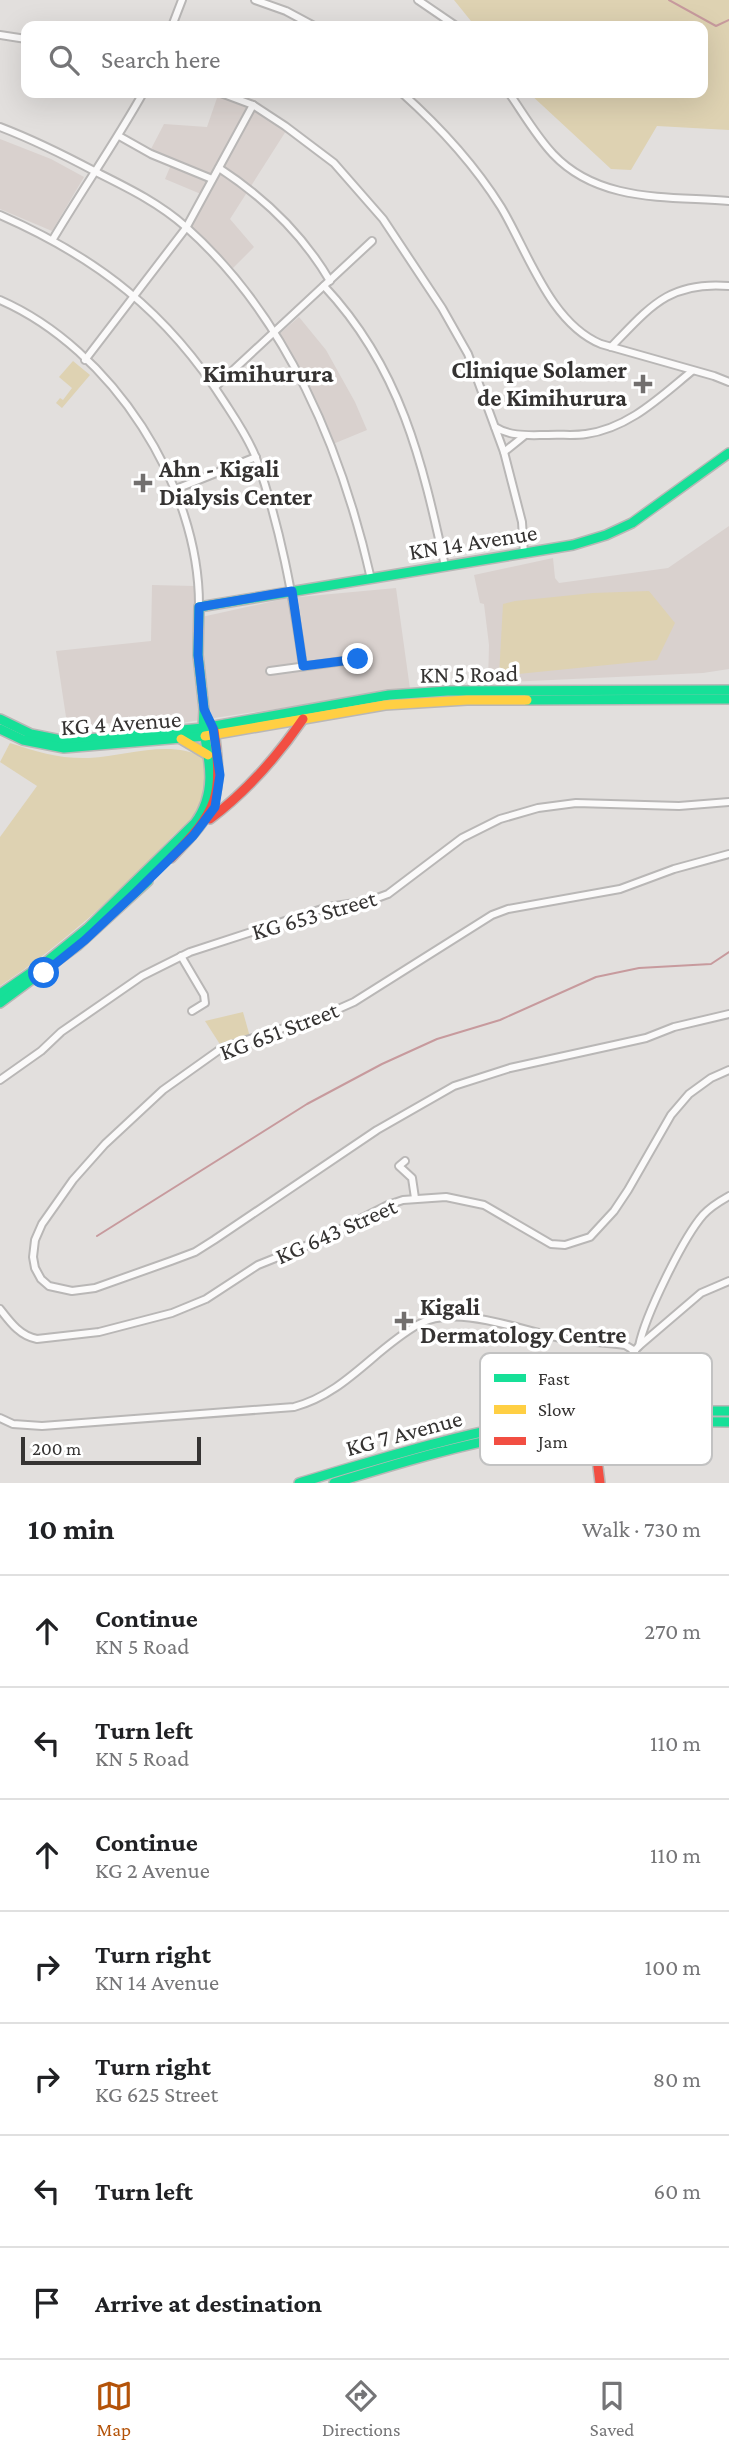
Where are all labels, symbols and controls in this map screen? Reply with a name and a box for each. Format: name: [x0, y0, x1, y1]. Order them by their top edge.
search box: [21, 21, 708, 98]
icon: search: [45, 41, 83, 79]
text: Search here: [101, 45, 220, 74]
place label: Clinique Solamer de Kimihurura: [451, 356, 627, 411]
district label: Kimihurura: [202, 359, 334, 388]
marker: Clinique Solamer de Kimihurura: [633, 374, 653, 394]
place label: Ahn - Kigali Dialysis Center: [158, 455, 313, 510]
marker: Ahn - Kigali Dialysis Center: [133, 473, 153, 493]
street label: KN 14 Avenue: [407, 518, 539, 565]
route end: [342, 643, 373, 674]
street label: KN 5 Road: [419, 659, 519, 688]
street label: KG 4 Avenue: [60, 705, 182, 740]
street label: KG 653 Street: [249, 884, 380, 945]
route start: [28, 957, 59, 988]
street label: KG 651 Street: [216, 995, 343, 1066]
street label: KG 643 Street: [271, 1191, 401, 1269]
place label: Kigali Dermatology Centre: [420, 1293, 626, 1348]
marker: Kigali Dermatology Centre: [394, 1311, 414, 1331]
legend: [480, 1353, 712, 1465]
text: Fast: [538, 1368, 570, 1389]
text: Slow: [538, 1399, 575, 1420]
street label: KG 7 Avenue: [343, 1404, 465, 1461]
text: Jam: [536, 1431, 568, 1452]
scale bar: [21, 1434, 201, 1466]
text: 200 m: [32, 1438, 81, 1459]
text: 10 min: [28, 1512, 115, 1545]
text: Walk · 730 m: [582, 1516, 701, 1542]
text: Continue: [95, 1604, 198, 1633]
icon: ahead: [28, 1612, 66, 1650]
text: 270 m: [644, 1618, 701, 1644]
text: KN 5 Road: [95, 1633, 189, 1659]
text: Turn left: [95, 1716, 193, 1745]
icon: left: [28, 1724, 66, 1762]
text: 110 m: [650, 1730, 701, 1756]
text: KN 5 Road: [95, 1745, 189, 1771]
text: Continue: [95, 1828, 198, 1857]
icon: ahead: [28, 1836, 66, 1874]
text: 110 m: [650, 1842, 701, 1868]
text: KG 2 Avenue: [95, 1857, 210, 1883]
text: Turn right: [95, 1940, 211, 1969]
icon: right: [28, 1948, 66, 1986]
text: 100 m: [645, 1954, 701, 1980]
text: KN 14 Avenue: [95, 1969, 219, 1995]
text: Turn right: [95, 2052, 211, 2081]
icon: right: [28, 2060, 66, 2098]
text: 80 m: [653, 2066, 701, 2092]
text: KG 625 Street: [95, 2081, 218, 2107]
icon: left: [28, 2172, 66, 2210]
text: Turn left: [95, 2177, 193, 2206]
text: 60 m: [654, 2178, 701, 2204]
icon: arrive: [28, 2284, 66, 2322]
text: Arrive at destination: [95, 2289, 322, 2318]
tab: Map: [95, 2377, 133, 2440]
tab: Directions: [322, 2377, 401, 2440]
tab: Saved: [590, 2377, 634, 2440]

